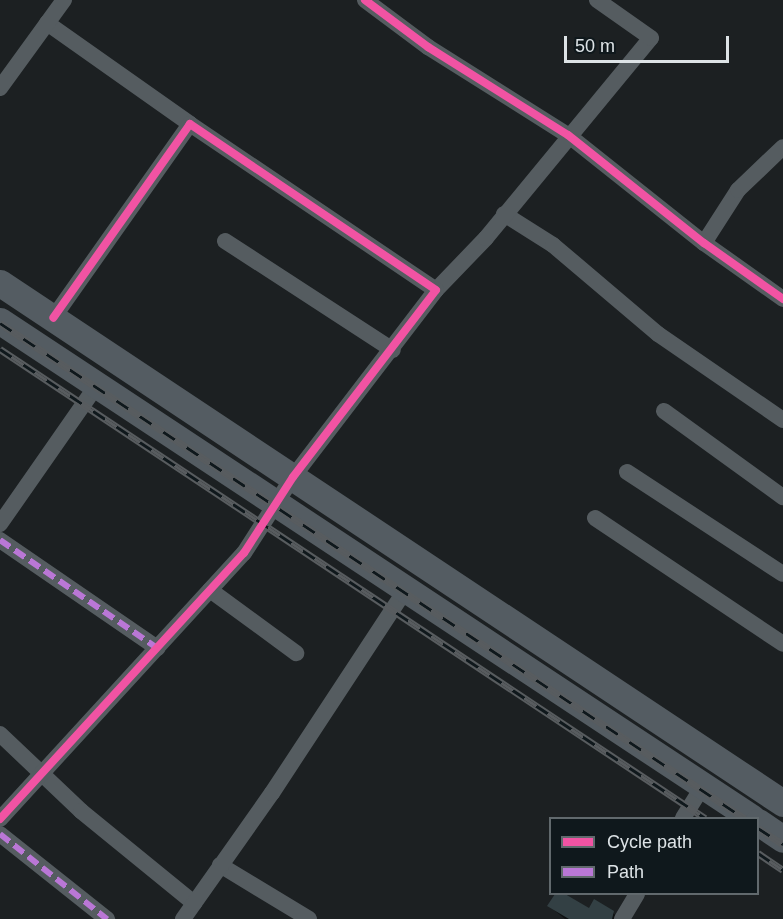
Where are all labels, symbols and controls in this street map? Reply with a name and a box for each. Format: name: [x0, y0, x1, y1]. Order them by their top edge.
scale bar: [567, 24, 732, 62]
text: 50 m: [575, 36, 615, 56]
legend: [549, 817, 759, 895]
text: Cycle path: [607, 832, 692, 852]
text: Path: [607, 862, 644, 882]

